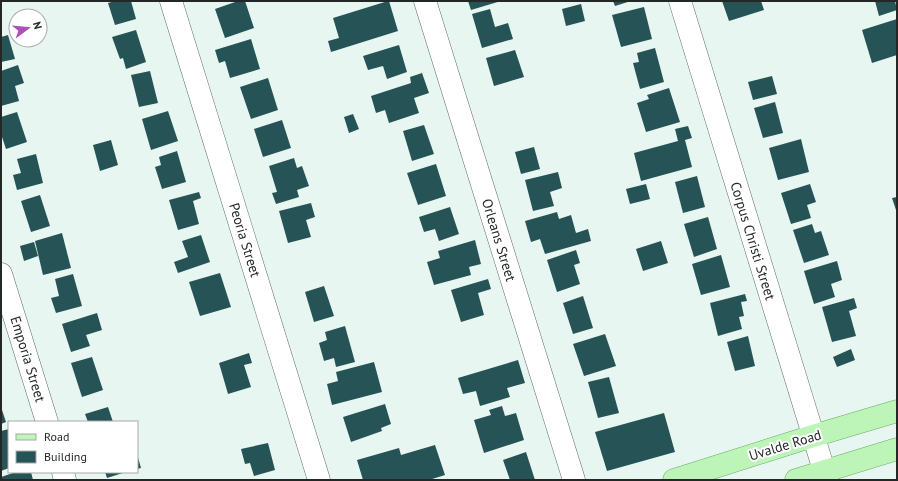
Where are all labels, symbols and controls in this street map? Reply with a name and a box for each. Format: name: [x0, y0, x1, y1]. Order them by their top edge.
north arrow: [8, 8, 48, 48]
text: N: [30, 20, 45, 31]
street label: Corpus Christi Street: [726, 180, 780, 302]
street label: Orleans Street: [478, 196, 520, 284]
street label: Peoria Street: [225, 201, 265, 280]
street label: Emporia Street: [6, 314, 50, 404]
legend: [8, 421, 138, 473]
street label: Uvalde Road: [747, 425, 823, 465]
text: Road: [44, 429, 69, 444]
text: Building: [44, 449, 87, 464]

